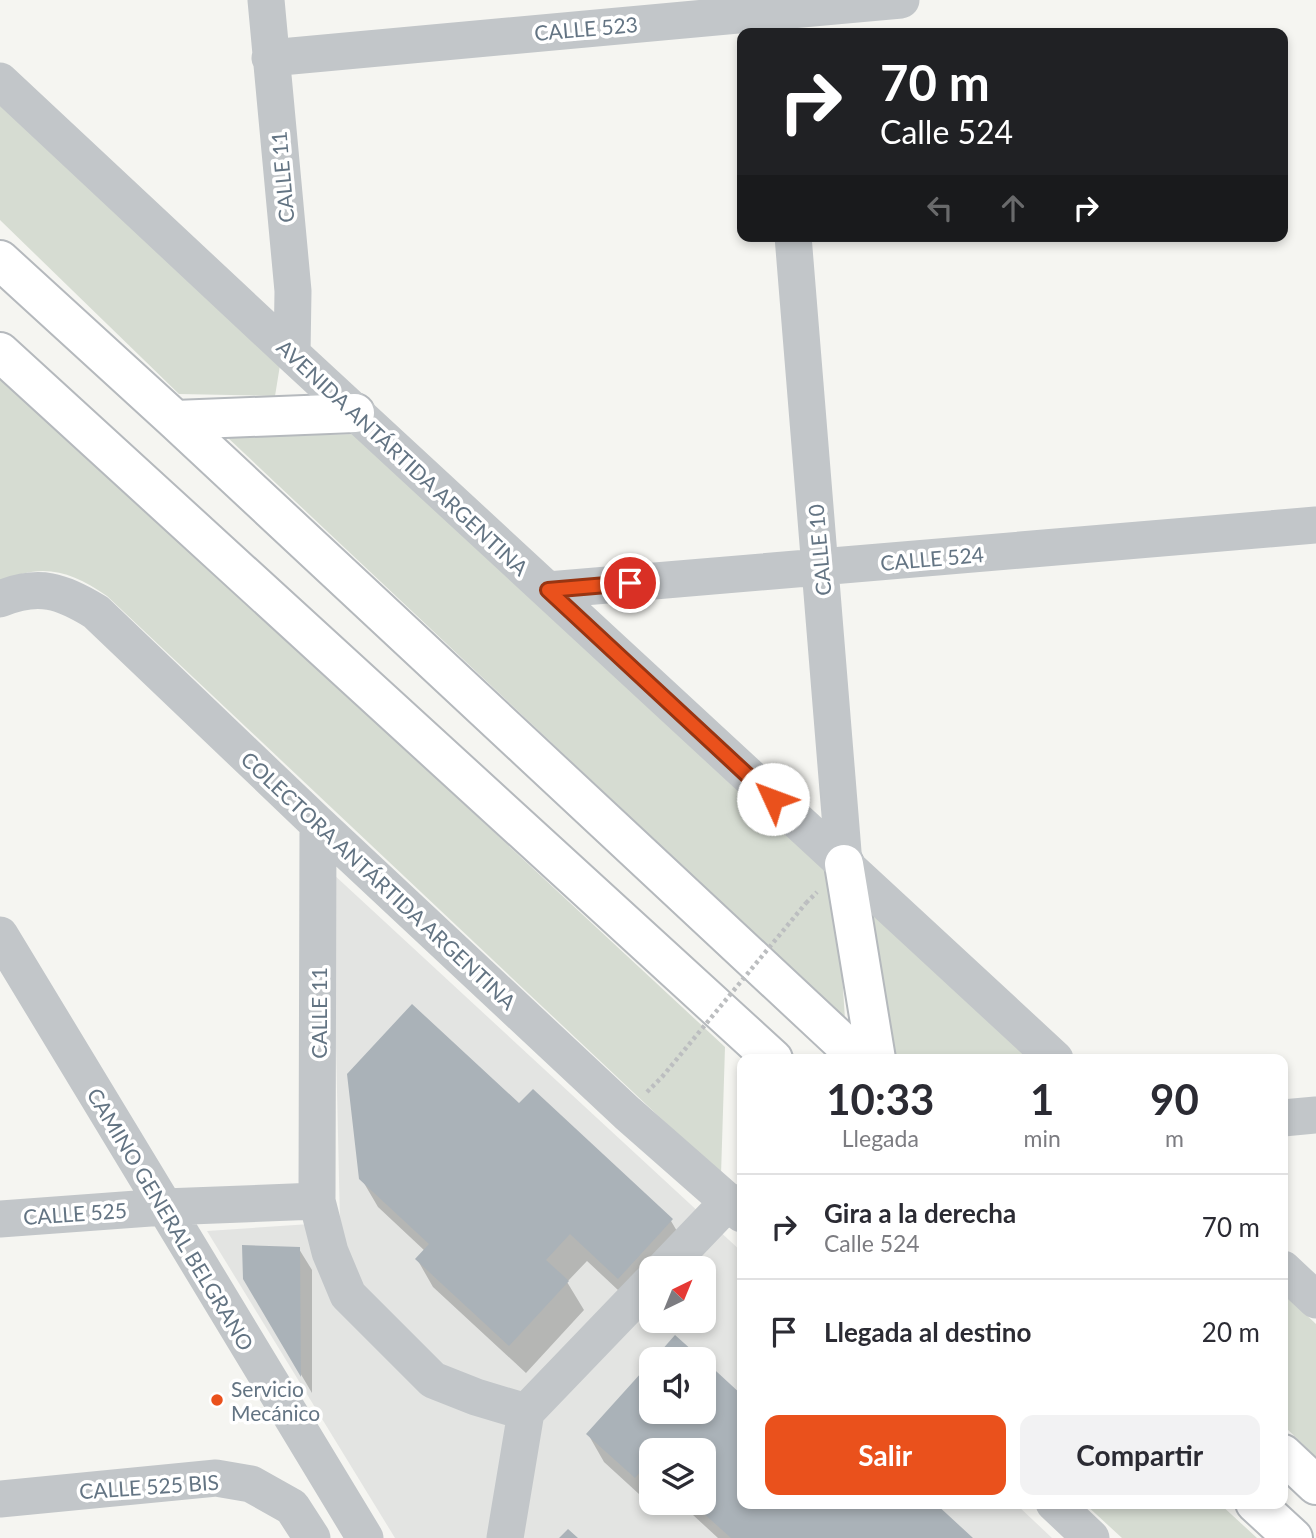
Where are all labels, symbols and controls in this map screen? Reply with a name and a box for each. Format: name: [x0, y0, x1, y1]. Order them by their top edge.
street label: CALLE 523: [533, 11, 639, 45]
text: 70 m: [880, 53, 990, 111]
icon: right: [765, 56, 856, 147]
text: Calle 524: [880, 112, 1013, 151]
street label: CALLE 11: [266, 130, 298, 224]
icon: left: [921, 189, 959, 227]
icon: ahead: [994, 189, 1032, 227]
icon: right: [1067, 189, 1105, 227]
street label: AVENIDA ANTÁRTIDA ARGENTINA: [272, 334, 534, 581]
street label: CALLE 10: [803, 503, 835, 597]
street label: CALLE 524: [879, 541, 985, 575]
pin: [600, 553, 660, 613]
icon: arrive: [611, 564, 649, 602]
street label: COLECTORA ANTÁRTIDA ARGENTINA: [236, 746, 522, 1015]
position arrow: [736, 762, 810, 836]
street label: CALLE 11: [306, 967, 331, 1059]
text: 10:33: [826, 1074, 934, 1124]
text: 1: [1030, 1074, 1054, 1124]
text: 90: [1150, 1074, 1199, 1124]
street label: CAMINO GENERAL BELGRANO: [83, 1083, 259, 1355]
text: Llegada: [842, 1124, 919, 1152]
text: min: [1024, 1124, 1061, 1152]
text: m: [1165, 1124, 1184, 1152]
street label: CALLE 525: [22, 1197, 128, 1229]
text: Gira a la derecha: [824, 1197, 1016, 1229]
icon: right: [765, 1208, 803, 1246]
text: 70 m: [1202, 1211, 1260, 1243]
text: Calle 524: [824, 1229, 920, 1257]
north arrow: [639, 1256, 716, 1334]
map controls: [639, 1256, 716, 1515]
icon: arrive: [765, 1313, 803, 1351]
text: Llegada al destino: [824, 1316, 1031, 1348]
text: 20 m: [1202, 1316, 1260, 1348]
button: sound: [639, 1347, 716, 1424]
place label: Servicio Mecánico: [231, 1376, 320, 1425]
marker: Servicio Mecánico: [209, 1392, 225, 1408]
button: Salir: [765, 1415, 1006, 1495]
button: Compartir: [1020, 1415, 1260, 1495]
button: layers: [639, 1438, 716, 1515]
street label: CALLE 525 BIS: [78, 1469, 220, 1503]

